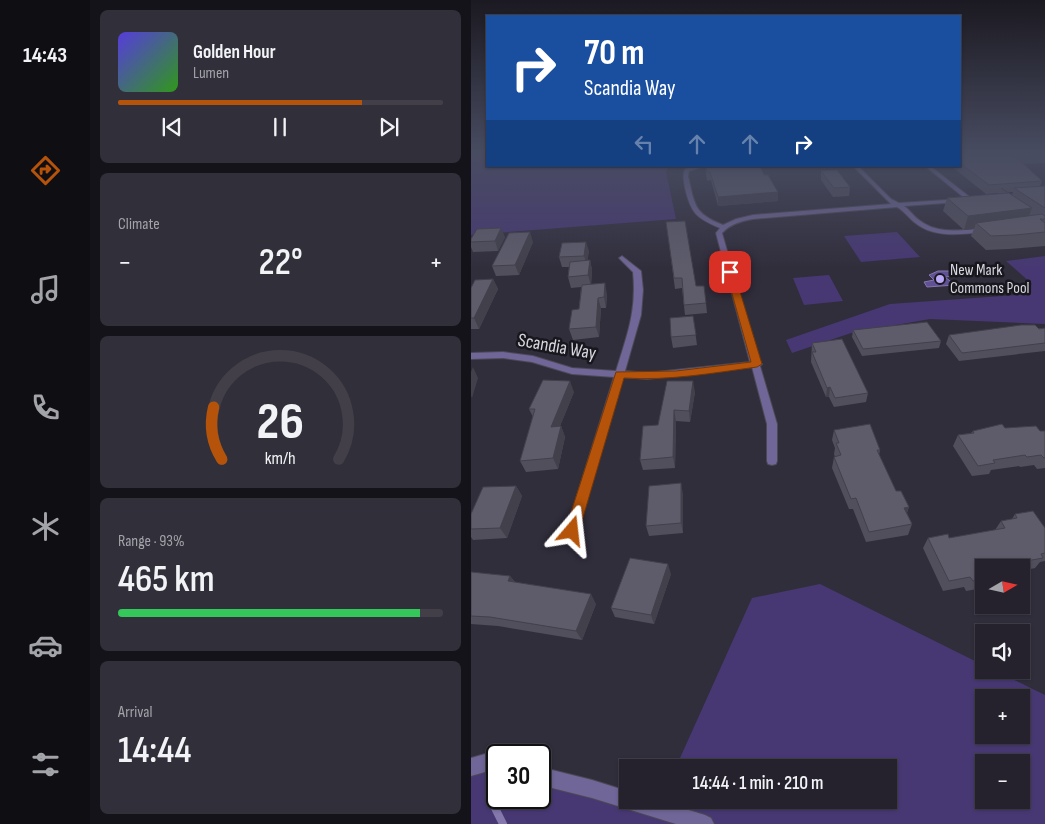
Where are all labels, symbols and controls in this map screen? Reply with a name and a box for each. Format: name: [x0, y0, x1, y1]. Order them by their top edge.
text: 70 m: [584, 32, 644, 75]
icon: right: [501, 35, 566, 100]
text: Golden Hour: [193, 41, 276, 64]
text: 14:43: [23, 42, 67, 69]
text: Lumen: [193, 64, 229, 83]
text: Scandia Way: [584, 75, 676, 102]
icon: previous: [158, 113, 186, 141]
icon: pause: [266, 113, 294, 141]
icon: next: [375, 113, 403, 141]
icon: left: [630, 130, 658, 158]
icon: ahead: [683, 130, 711, 158]
icon: ahead: [736, 130, 764, 158]
icon: right: [789, 130, 817, 158]
icon: directions: [28, 153, 63, 188]
text: Climate: [118, 215, 160, 234]
text: 22°: [258, 240, 303, 285]
text: −: [118, 246, 132, 279]
text: +: [429, 246, 443, 279]
pin: [709, 251, 751, 293]
icon: arrive: [716, 258, 744, 286]
place label: New Mark Commons Pool: [950, 261, 1030, 298]
icon: music: [28, 272, 63, 307]
marker: New Mark Commons Pool: [934, 273, 946, 285]
street label: Scandia Way: [516, 329, 599, 365]
icon: phone: [28, 390, 63, 425]
text: 26: [257, 391, 304, 454]
text: km/h: [265, 448, 296, 469]
position arrow: [545, 504, 597, 556]
icon: climate: [28, 509, 63, 544]
text: Range · 93%: [118, 532, 185, 551]
text: 465 km: [118, 557, 215, 602]
north arrow: [975, 559, 1030, 614]
map controls: [975, 559, 1030, 809]
button: sound: [975, 624, 1030, 679]
icon: car: [28, 628, 63, 663]
button: +: [975, 689, 1030, 744]
text: Arrival: [118, 703, 152, 722]
text: 14:44: [118, 728, 191, 773]
speed limit sign: 30: [486, 744, 551, 809]
icon: filters: [28, 747, 63, 782]
button: −: [975, 754, 1030, 809]
text: 14:44 · 1 min · 210 m: [692, 772, 824, 795]

